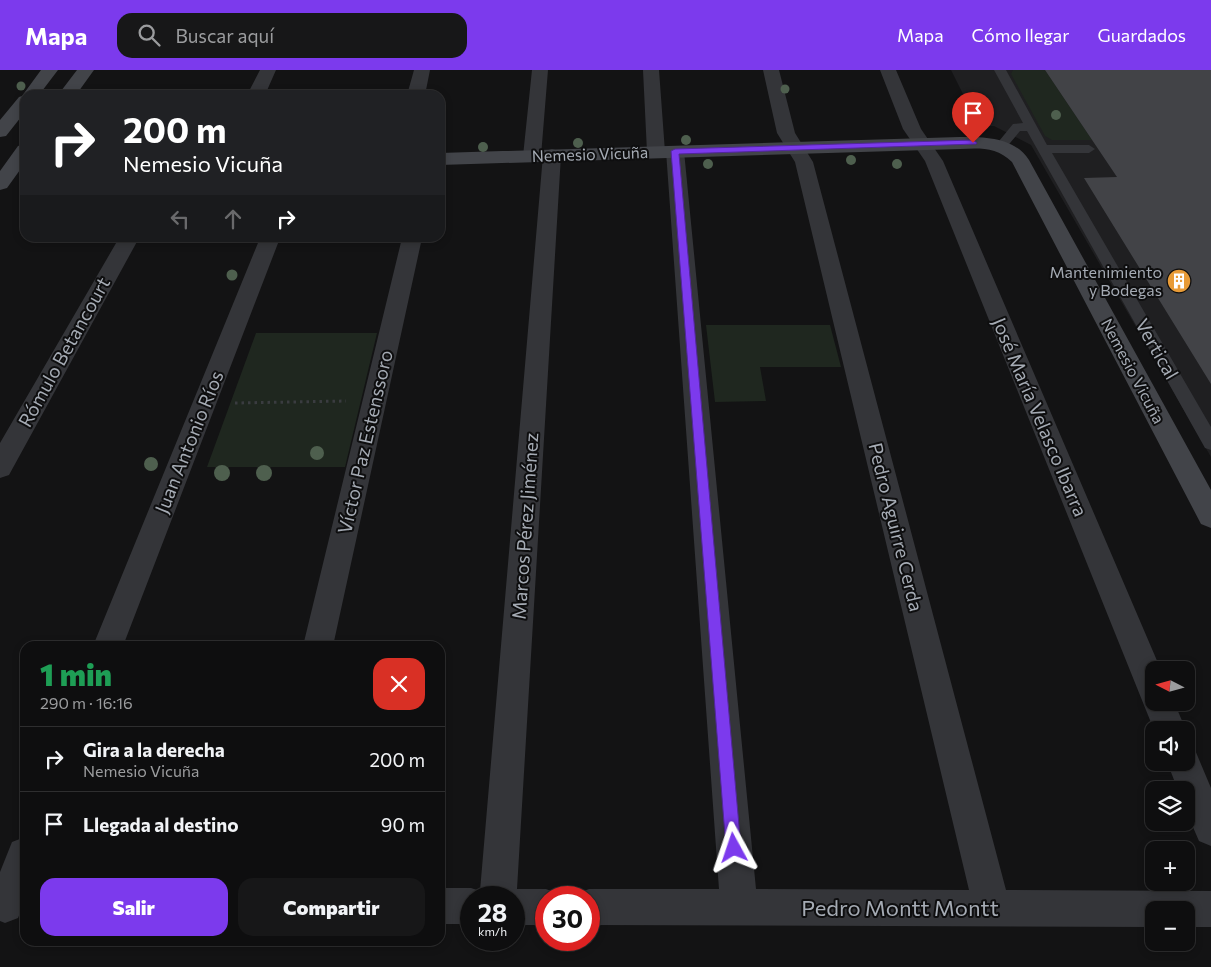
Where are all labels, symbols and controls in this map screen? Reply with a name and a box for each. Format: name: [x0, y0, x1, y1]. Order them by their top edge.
search box: [117, 13, 467, 58]
text: Mapa: [25, 21, 87, 50]
icon: search: [135, 21, 163, 49]
text: Buscar aquí: [175, 24, 274, 47]
text: Mapa: [897, 24, 944, 46]
text: Cómo llegar: [972, 24, 1069, 46]
text: Guardados: [1097, 24, 1186, 46]
pin: [952, 92, 994, 143]
icon: arrive: [959, 99, 987, 127]
text: 200 m: [123, 107, 226, 150]
icon: right: [40, 110, 105, 175]
street label: Nemesio Vicuña: [531, 142, 648, 165]
text: Nemesio Vicuña: [123, 150, 283, 177]
icon: left: [166, 205, 194, 233]
icon: ahead: [219, 205, 247, 233]
icon: right: [272, 205, 300, 233]
place label: Mantenimiento y Bodegas: [1049, 262, 1162, 299]
building icon: Mantenimiento y Bodegas: [1166, 268, 1192, 294]
street label: Rómulo Betancourt: [13, 273, 114, 431]
street label: José María Velasco Ibarra: [988, 314, 1093, 520]
street label: Vertical: [1131, 314, 1184, 383]
street label: Nemesio Vicuña: [1098, 315, 1169, 427]
street label: Víctor Paz Estenssoro: [332, 348, 397, 536]
street label: Juan Antonio Ríos: [149, 367, 228, 516]
street label: Marcos Pérez Jiménez: [506, 432, 543, 620]
street label: Pedro Aguirre Cerda: [864, 440, 929, 614]
text: 1 min: [40, 655, 112, 692]
button: close: [373, 658, 425, 710]
north arrow: [1145, 661, 1195, 711]
map controls: [1145, 661, 1195, 951]
text: 290 m · 16:16: [40, 693, 133, 712]
button: sound: [1145, 721, 1195, 771]
text: Gira a la derecha: [83, 738, 225, 761]
icon: right: [40, 745, 68, 773]
text: 200 m: [370, 748, 425, 771]
text: Nemesio Vicuña: [83, 761, 199, 780]
button: layers: [1145, 781, 1195, 831]
icon: arrive: [40, 810, 68, 838]
text: Llegada al destino: [83, 813, 239, 836]
text: 90 m: [381, 813, 425, 836]
position arrow: [707, 821, 759, 873]
button: +: [1145, 841, 1195, 891]
button: Salir: [40, 878, 228, 936]
button: Compartir: [238, 878, 425, 936]
speed limit sign: 30: [535, 886, 600, 951]
street label: Pedro Montt Montt: [801, 894, 999, 921]
text: 28: [478, 897, 507, 927]
button: −: [1145, 901, 1195, 951]
text: km/h: [478, 924, 507, 938]

